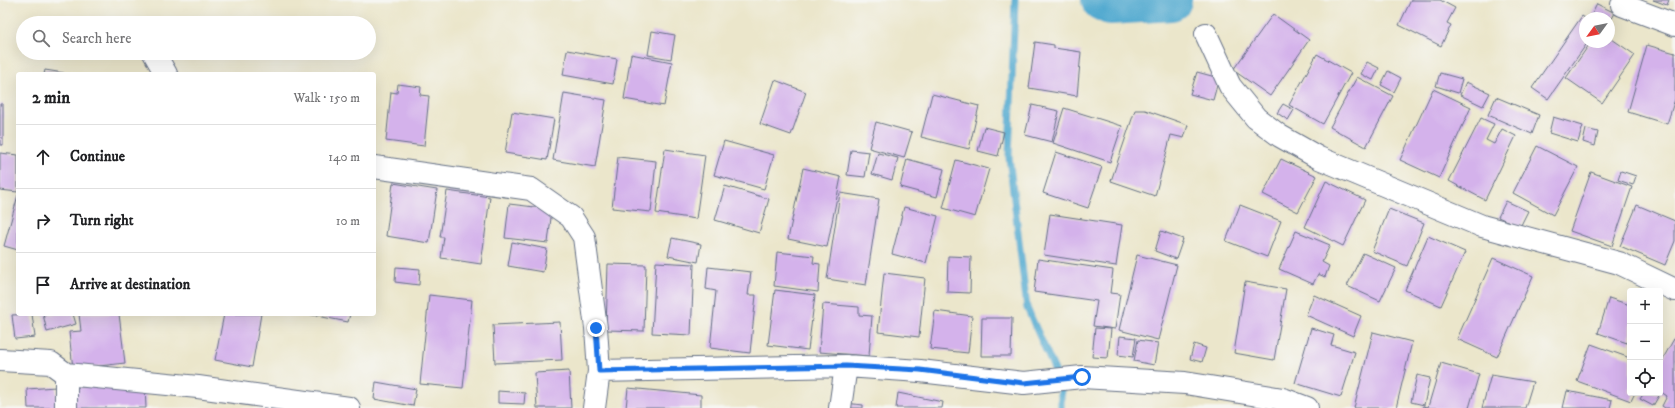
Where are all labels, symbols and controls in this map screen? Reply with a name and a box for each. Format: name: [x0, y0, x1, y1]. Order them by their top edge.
north arrow: [1579, 12, 1615, 48]
search box: [16, 16, 376, 60]
icon: search: [30, 27, 52, 49]
text: Search here: [62, 29, 131, 48]
text: 2 min: [32, 87, 70, 109]
text: Walk · 150 m: [294, 90, 360, 106]
icon: ahead: [32, 146, 54, 168]
text: Continue: [70, 147, 125, 166]
text: 140 m: [328, 149, 360, 165]
icon: right: [32, 210, 54, 232]
text: Turn right: [70, 211, 133, 230]
text: 10 m: [336, 213, 360, 229]
icon: arrive: [32, 274, 54, 296]
text: Arrive at destination: [70, 275, 190, 294]
map controls: [1627, 288, 1663, 396]
button: +: [1627, 288, 1663, 324]
route end: [587, 319, 605, 337]
button: −: [1627, 324, 1663, 360]
button: locate: [1627, 360, 1663, 396]
route start: [1073, 368, 1091, 386]

